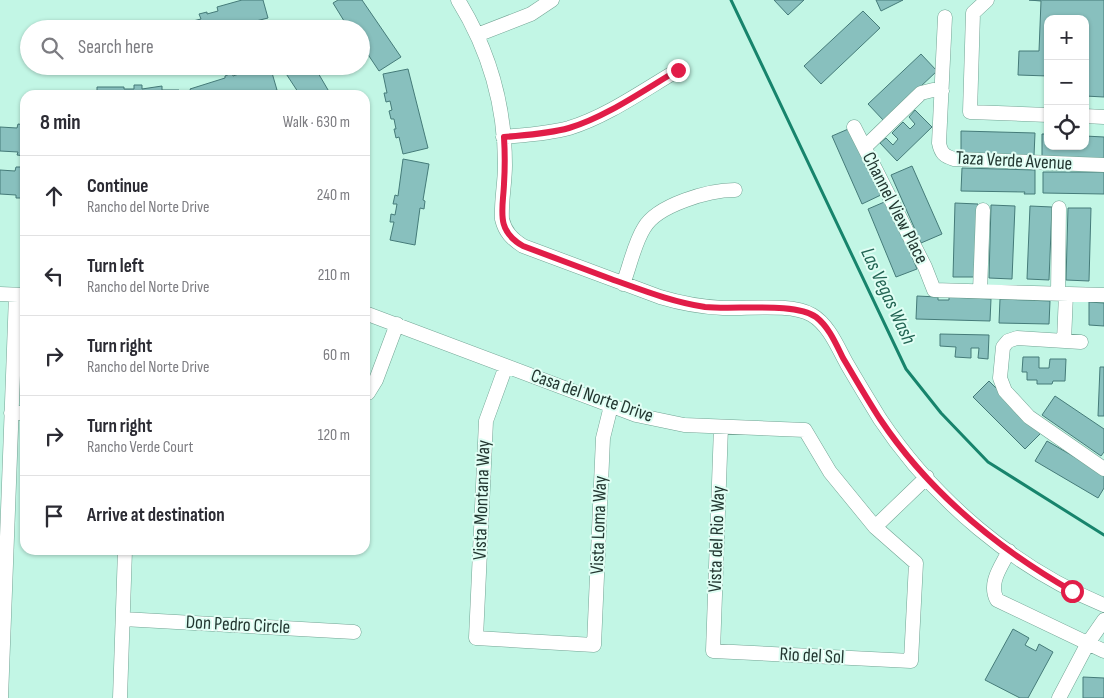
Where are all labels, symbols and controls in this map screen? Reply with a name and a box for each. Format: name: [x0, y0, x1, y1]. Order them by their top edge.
map controls: [1044, 15, 1089, 150]
button: +: [1044, 15, 1089, 60]
search box: [20, 20, 370, 75]
icon: search: [38, 34, 66, 62]
text: Search here: [78, 36, 154, 59]
route end: [667, 59, 690, 82]
button: −: [1044, 60, 1089, 105]
button: locate: [1044, 105, 1089, 150]
text: 8 min: [40, 110, 81, 135]
text: Walk · 630 m: [283, 113, 350, 132]
street label: Taza Verde Avenue: [955, 146, 1073, 176]
street label: Channel View Place: [857, 148, 933, 268]
text: Continue: [87, 175, 148, 198]
icon: ahead: [40, 182, 68, 210]
text: 240 m: [317, 186, 350, 205]
text: Rancho del Norte Drive: [87, 198, 210, 217]
water label: Las Vegas Wash: [855, 244, 921, 348]
text: Turn left: [87, 255, 144, 278]
icon: left: [40, 262, 68, 290]
text: 210 m: [318, 266, 350, 285]
text: Rancho del Norte Drive: [87, 278, 210, 297]
text: Turn right: [87, 335, 152, 358]
icon: right: [40, 342, 68, 370]
text: 60 m: [323, 346, 350, 365]
text: Rancho del Norte Drive: [87, 358, 210, 377]
street label: Casa del Norte Drive: [528, 364, 656, 428]
text: Turn right: [87, 415, 152, 438]
icon: right: [40, 422, 68, 450]
text: 120 m: [318, 426, 350, 445]
text: Rancho Verde Court: [87, 438, 193, 457]
street label: Vista Montana Way: [468, 439, 496, 560]
street label: Vista Loma Way: [586, 475, 612, 575]
street label: Vista del Rio Way: [704, 485, 730, 593]
icon: arrive: [40, 502, 68, 530]
text: Arrive at destination: [87, 504, 225, 527]
route start: [1061, 580, 1084, 603]
street label: Don Pedro Circle: [185, 611, 291, 639]
street label: Rio del Sol: [779, 643, 845, 669]

